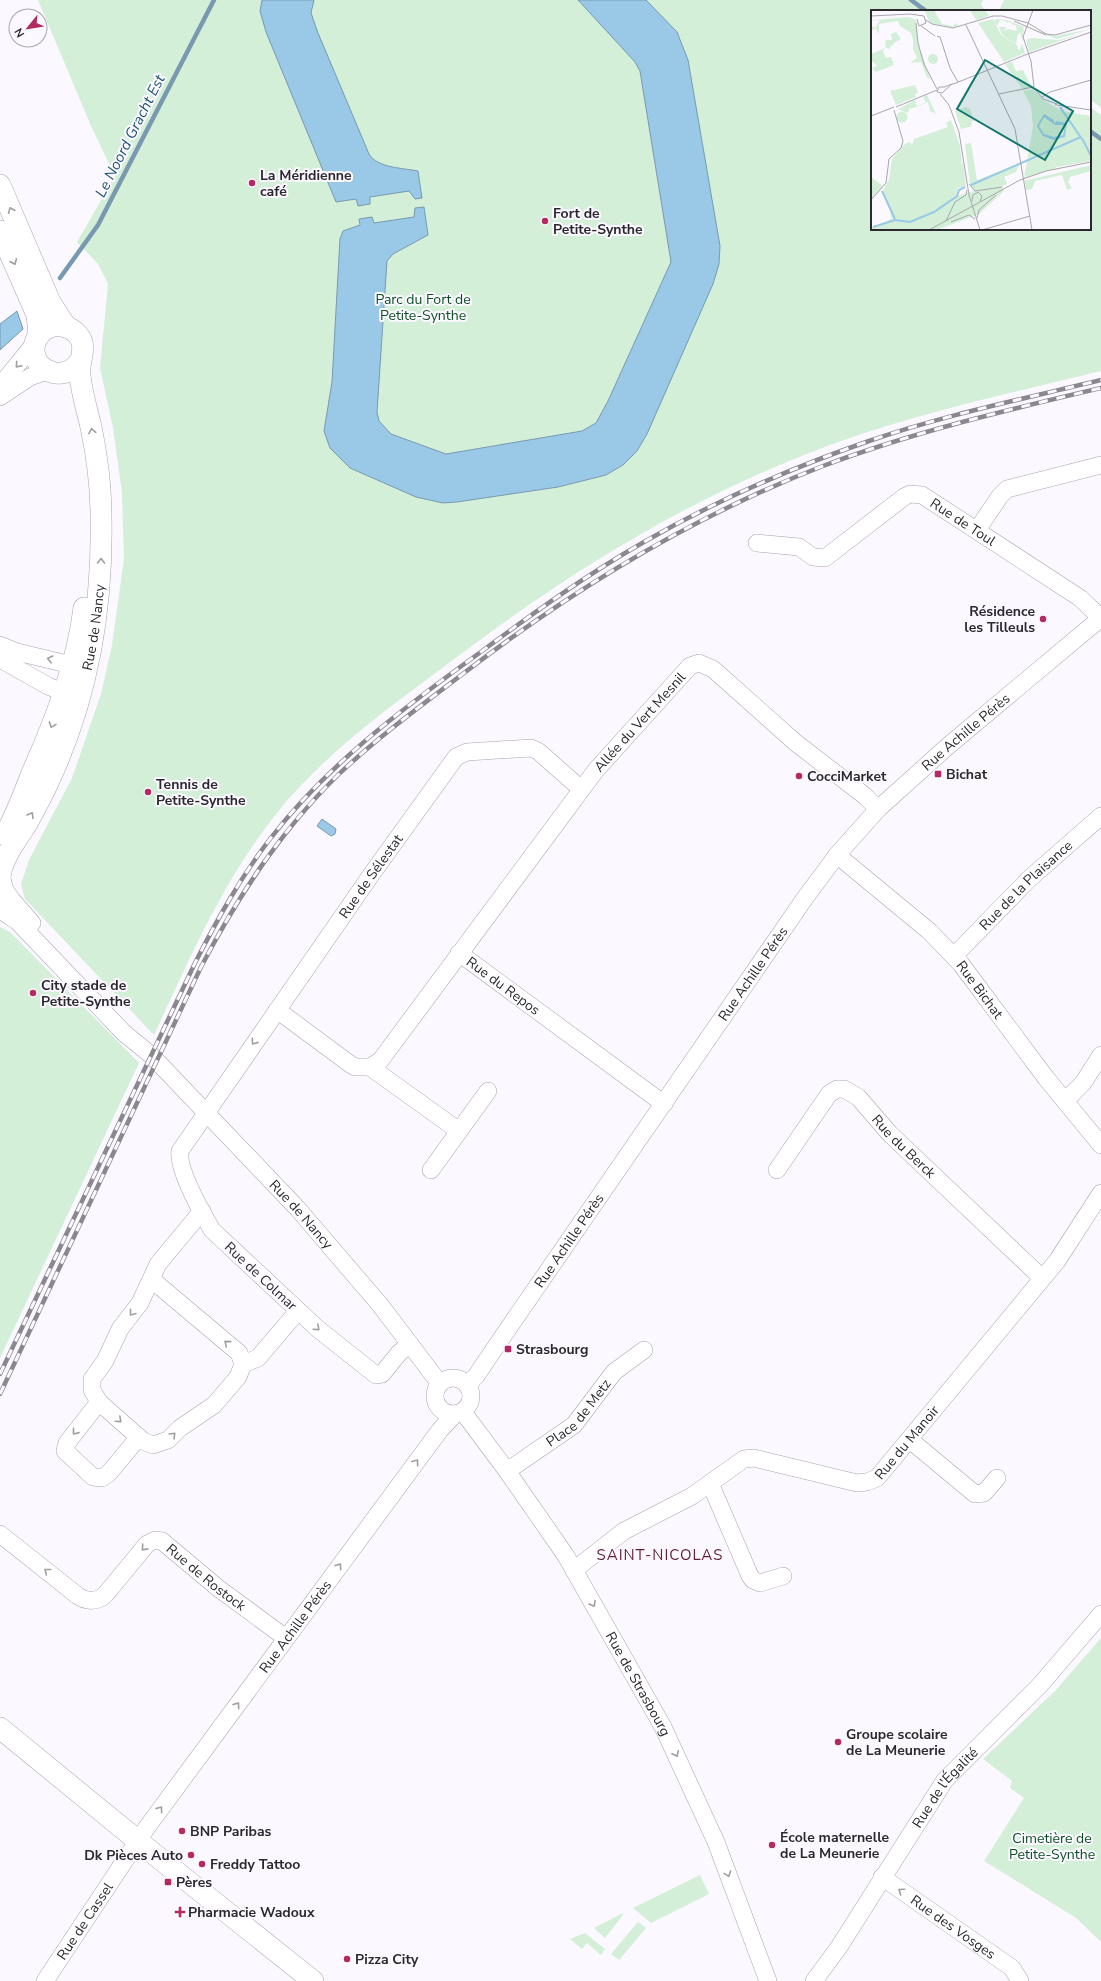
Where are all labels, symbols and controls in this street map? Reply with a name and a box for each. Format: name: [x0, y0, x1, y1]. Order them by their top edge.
north arrow: [8, 8, 48, 48]
inset map: [871, 10, 1091, 230]
text: N: [11, 25, 28, 40]
water label: Le Noord Gracht Est: [90, 71, 170, 201]
place label: La Méridienne café: [260, 166, 352, 201]
marker: La Méridienne café: [247, 178, 257, 188]
place label: Fort de Petite-Synthe: [553, 204, 643, 239]
one-way arrow: [7, 206, 15, 213]
marker: Fort de Petite-Synthe: [540, 216, 550, 226]
one-way arrow: [9, 259, 17, 266]
park label: Parc du Fort de Petite-Synthe: [375, 290, 471, 325]
one-way arrow: [16, 360, 23, 368]
one-way arrow: [88, 428, 96, 434]
street label: Rue de Toul: [926, 494, 1000, 551]
one-way arrow: [97, 558, 105, 564]
street label: Rue de Nancy: [78, 583, 109, 672]
place label: Résidence les Tilleuls: [964, 602, 1035, 637]
marker: Résidence les Tilleuls: [1038, 614, 1048, 624]
one-way arrow: [47, 656, 54, 664]
street label: Allée du Vert Mesnil: [590, 668, 691, 776]
street label: Rue Achille Pérès: [918, 689, 1014, 775]
one-way arrow: [48, 722, 56, 729]
place label: Bichat: [946, 765, 988, 784]
place label: CocciMarket: [807, 767, 887, 786]
marker: Bichat: [933, 769, 943, 779]
marker: CocciMarket: [794, 771, 804, 781]
place label: Tennis de Petite-Synthe: [156, 775, 246, 810]
marker: Tennis de Petite-Synthe: [143, 787, 153, 797]
one-way arrow: [27, 812, 34, 819]
street label: Rue de Sélestat: [335, 830, 407, 922]
street label: Rue de la Plaisance: [975, 836, 1077, 934]
street label: Rue Achille Pérès: [714, 923, 793, 1025]
street label: Rue du Repos: [462, 952, 544, 1020]
street label: Rue Bichat: [952, 957, 1007, 1023]
place label: City stade de Petite-Synthe: [41, 976, 131, 1011]
marker: City stade de Petite-Synthe: [28, 988, 38, 998]
one-way arrow: [251, 1038, 259, 1045]
street label: Rue du Berck: [867, 1111, 941, 1183]
street label: Rue de Nancy: [265, 1176, 338, 1254]
street label: Rue Achille Pérès: [530, 1190, 609, 1292]
street label: Rue de Colmar: [220, 1238, 301, 1315]
one-way arrow: [130, 1308, 137, 1315]
one-way arrow: [312, 1323, 320, 1331]
one-way arrow: [224, 1340, 232, 1347]
place label: Strasbourg: [516, 1340, 588, 1359]
marker: Strasbourg: [503, 1344, 513, 1354]
street label: Place de Metz: [542, 1375, 616, 1451]
street label: Rue du Manoir: [871, 1401, 944, 1484]
one-way arrow: [115, 1415, 122, 1422]
one-way arrow: [72, 1428, 79, 1435]
one-way arrow: [168, 1432, 176, 1440]
one-way arrow: [412, 1459, 419, 1466]
street label: Rue de Rostock: [162, 1540, 250, 1616]
one-way arrow: [141, 1544, 148, 1551]
district label: SAINT-NICOLAS: [597, 1545, 723, 1565]
one-way arrow: [334, 1564, 341, 1571]
one-way arrow: [44, 1569, 51, 1576]
street label: Rue Achille Pérès: [255, 1576, 336, 1677]
one-way arrow: [589, 1600, 596, 1607]
street label: Rue de Strasbourg: [601, 1628, 675, 1739]
one-way arrow: [232, 1702, 239, 1709]
place label: Groupe scolaire de La Meunerie: [846, 1725, 948, 1760]
marker: Groupe scolaire de La Meunerie: [833, 1737, 843, 1747]
street label: Rue de l'Égalité: [908, 1743, 982, 1832]
one-way arrow: [671, 1750, 679, 1758]
one-way arrow: [155, 1806, 163, 1813]
place label: BNP Paribas: [190, 1822, 272, 1841]
marker: BNP Paribas: [177, 1826, 187, 1836]
place label: École maternelle de La Meunerie: [780, 1828, 890, 1863]
park label: Cimetière de Petite-Synthe: [1009, 1829, 1095, 1864]
marker: École maternelle de La Meunerie: [767, 1840, 777, 1850]
place label: Dk Pièces Auto: [84, 1846, 183, 1865]
marker: Dk Pièces Auto: [186, 1850, 196, 1860]
place label: Freddy Tattoo: [210, 1855, 300, 1874]
marker: Freddy Tattoo: [197, 1859, 207, 1869]
one-way arrow: [723, 1870, 731, 1877]
place label: Pères: [176, 1873, 212, 1892]
marker: Pères: [163, 1877, 173, 1887]
street label: Rue de Cassel: [53, 1878, 118, 1964]
one-way arrow: [898, 1889, 905, 1896]
street label: Rue des Vosges: [907, 1891, 1000, 1964]
place label: Pharmacie Wadoux: [188, 1903, 315, 1922]
marker: Pharmacie Wadoux: [175, 1907, 185, 1917]
place label: Pizza City: [355, 1950, 419, 1969]
marker: Pizza City: [342, 1954, 352, 1964]

